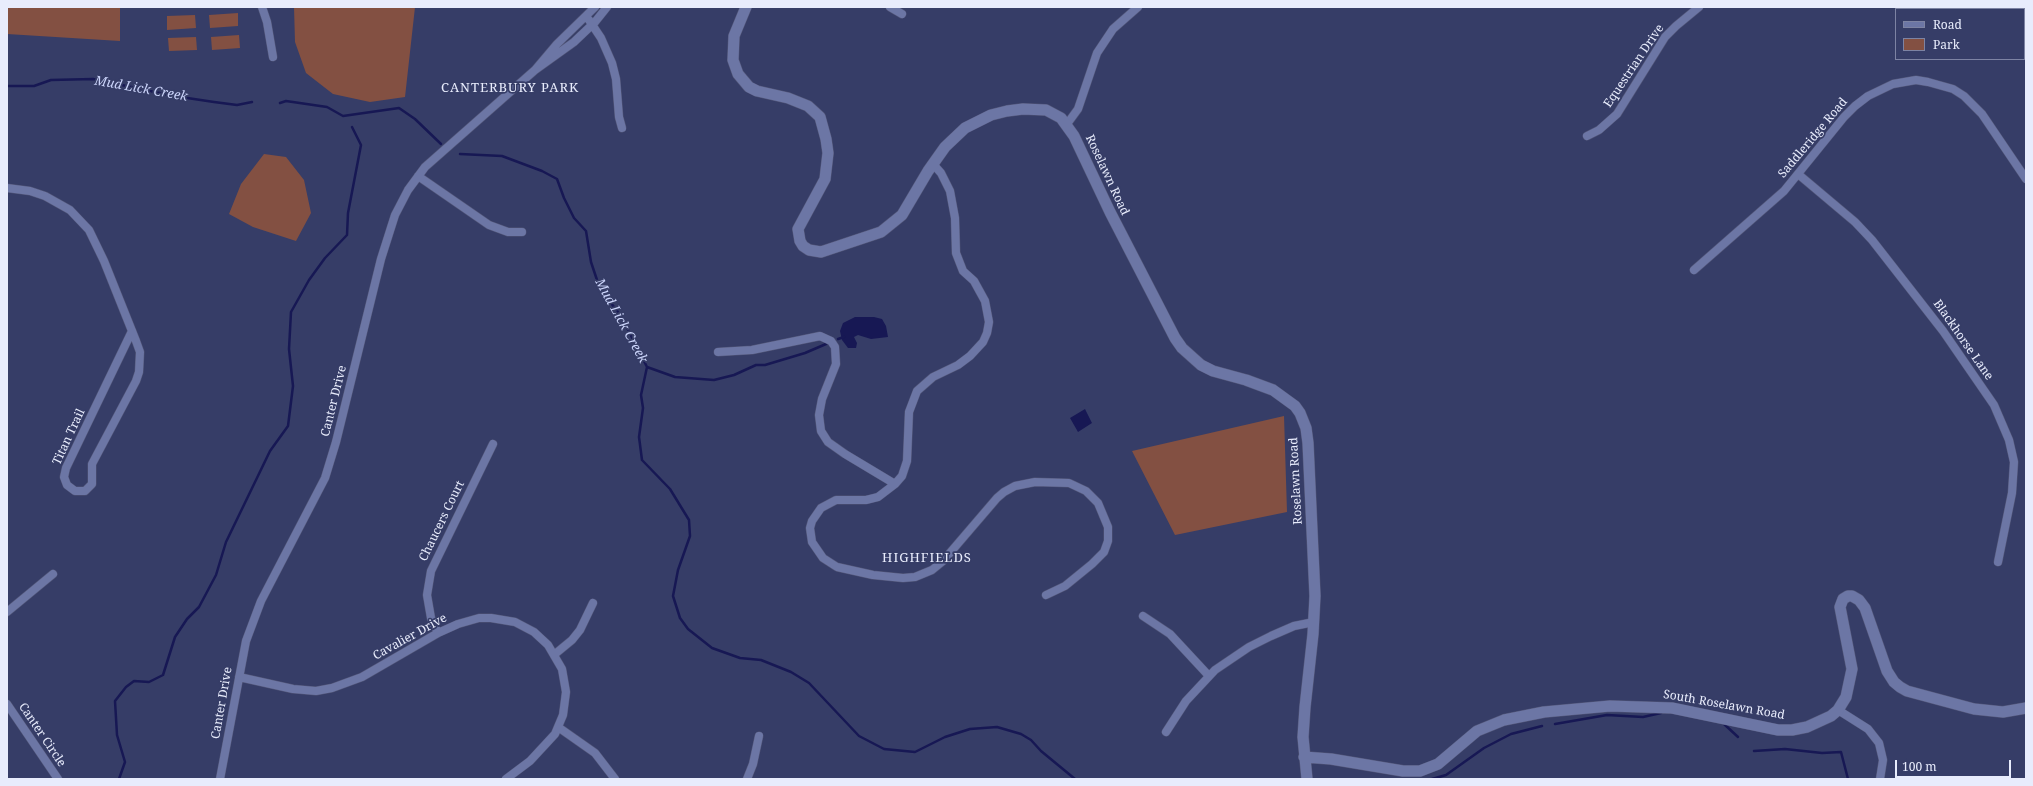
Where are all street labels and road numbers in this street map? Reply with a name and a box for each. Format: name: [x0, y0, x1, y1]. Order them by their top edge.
street label: Equestrian Drive: [1601, 22, 1667, 110]
street label: Saddleridge Road: [1775, 95, 1851, 181]
street label: Roselawn Road: [1082, 132, 1132, 218]
street label: Blackhorse Lane: [1930, 297, 1996, 383]
street label: Canter Drive: [318, 364, 350, 438]
street label: Titan Trail: [50, 407, 88, 467]
street label: Roselawn Road: [1287, 437, 1305, 525]
street label: Chaucers Court: [416, 478, 468, 564]
street label: Cavalier Drive: [371, 611, 449, 663]
street label: Canter Drive: [209, 666, 235, 740]
street label: South Roselawn Road: [1662, 687, 1786, 723]
street label: Canter Circle: [15, 700, 69, 770]

